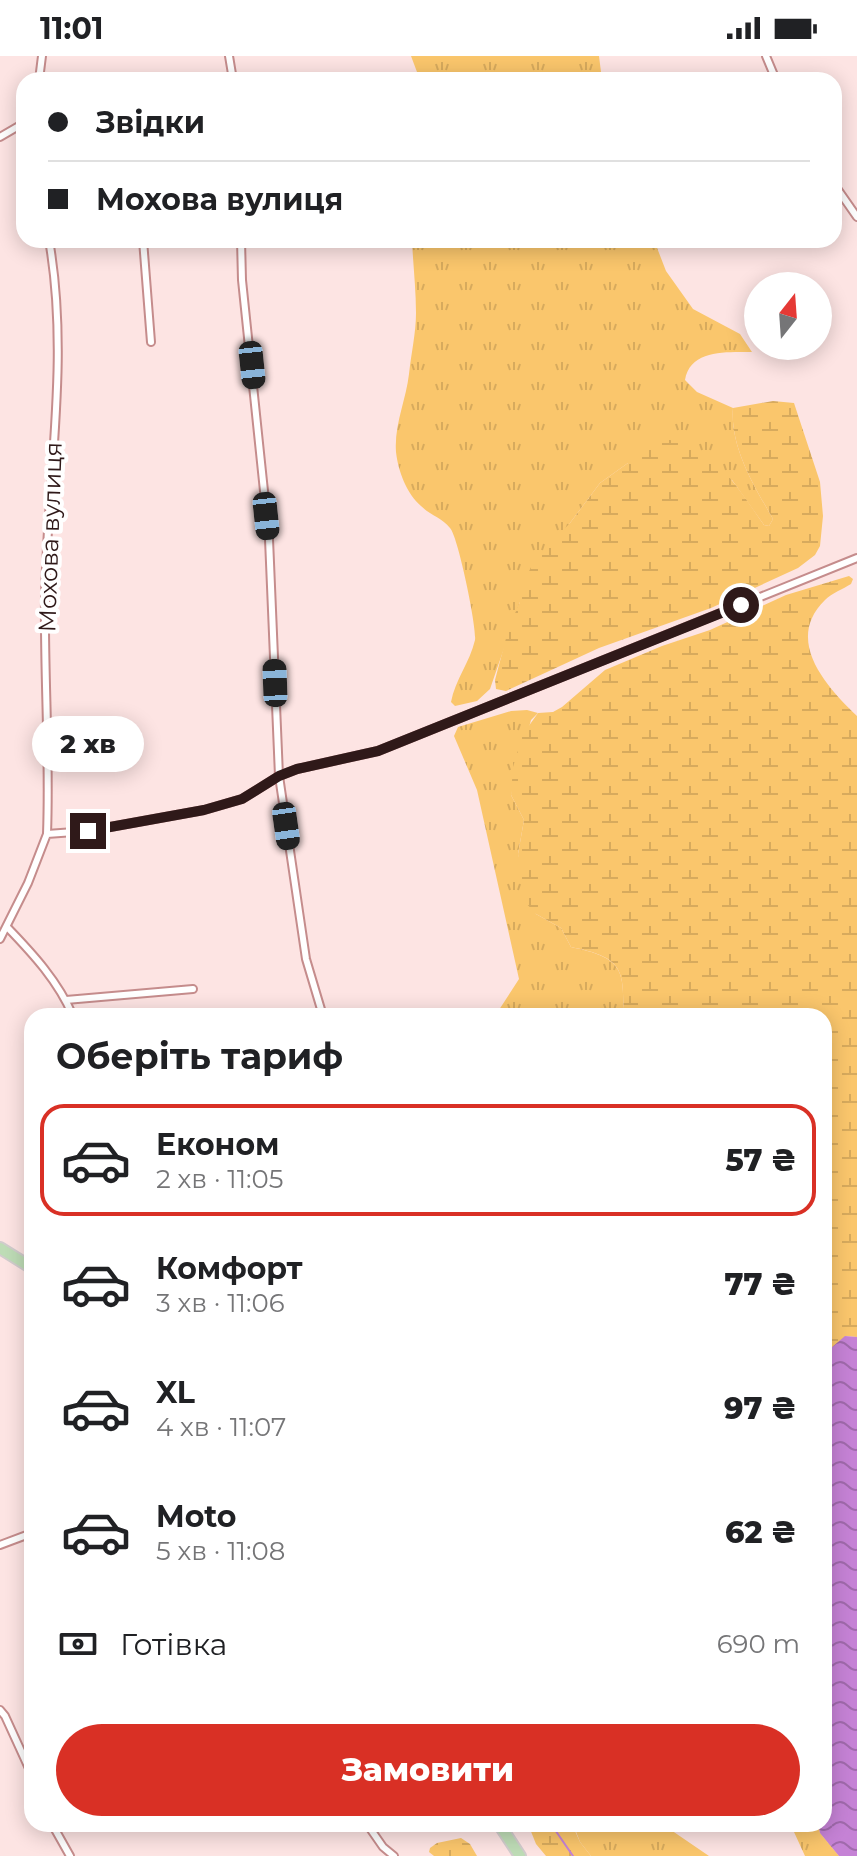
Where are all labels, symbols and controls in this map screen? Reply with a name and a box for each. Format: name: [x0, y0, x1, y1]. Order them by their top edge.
text: 11:01: [40, 10, 103, 47]
text: Звідки: [96, 104, 205, 141]
text: Мохова вулиця: [96, 181, 343, 218]
north arrow: [744, 272, 832, 360]
map controls: [744, 272, 832, 360]
car: [238, 340, 266, 390]
street label: Мохова вулиця: [32, 441, 68, 633]
car: [252, 491, 280, 541]
route start: [723, 587, 759, 623]
car: [262, 659, 288, 707]
callout: 2 хв: [32, 715, 144, 771]
text: 2 хв: [60, 728, 116, 760]
car: [271, 801, 301, 851]
route end: [70, 813, 106, 849]
text: Оберіть тариф: [56, 1034, 343, 1078]
icon: car: [60, 1124, 132, 1196]
text: Економ: [156, 1126, 280, 1163]
text: 57 ₴: [726, 1142, 796, 1179]
text: 2 хв · 11:05: [156, 1163, 283, 1195]
icon: car: [60, 1248, 132, 1320]
text: Комфорт: [156, 1250, 303, 1287]
text: 77 ₴: [725, 1266, 796, 1303]
text: 3 хв · 11:06: [156, 1287, 284, 1319]
icon: car: [60, 1372, 132, 1444]
text: XL: [156, 1374, 195, 1411]
text: 97 ₴: [724, 1390, 796, 1427]
text: 4 хв · 11:07: [156, 1411, 286, 1443]
icon: car: [60, 1496, 132, 1568]
text: Moto: [156, 1498, 237, 1535]
text: 62 ₴: [725, 1514, 796, 1551]
text: 5 хв · 11:08: [156, 1535, 285, 1567]
icon: cash: [56, 1622, 100, 1666]
text: Готівка: [120, 1626, 227, 1663]
text: 690 m: [717, 1628, 800, 1660]
button: Замовити: [56, 1724, 800, 1816]

